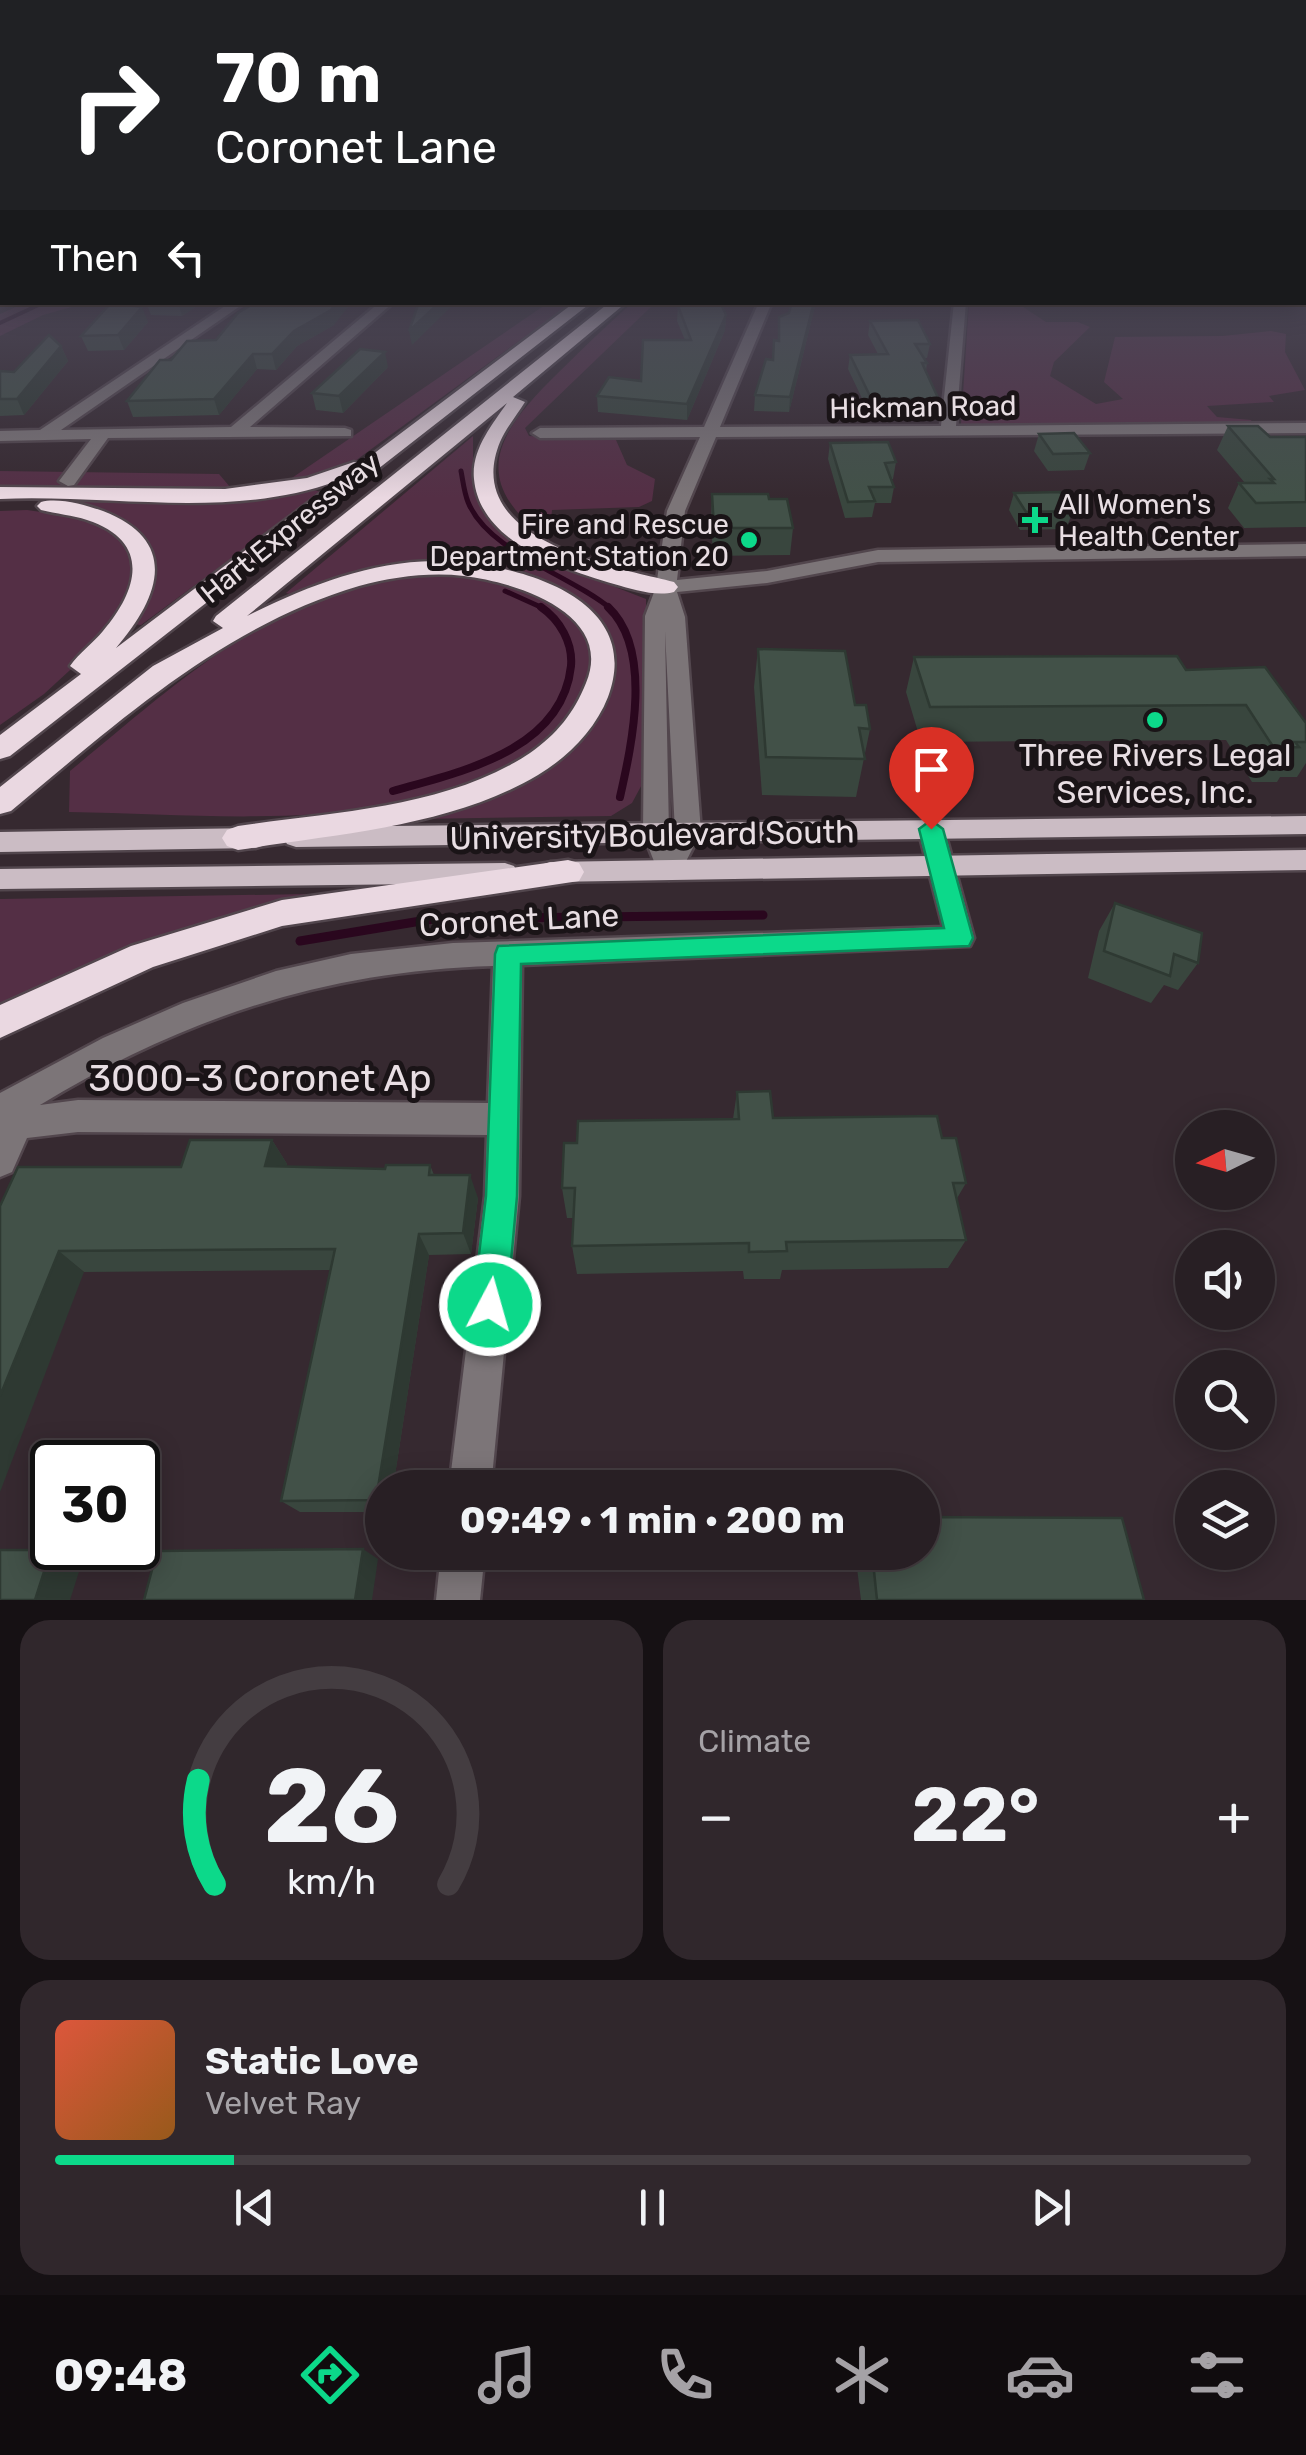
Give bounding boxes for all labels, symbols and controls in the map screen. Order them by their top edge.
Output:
text: 70 m [215,37,382,120]
icon: right [50,40,180,170]
text: Coronet Lane [215,121,497,174]
icon: left [159,230,214,285]
text: Then [50,235,139,281]
street label: Hickman Road [829,389,1017,425]
street label: Hart Expressway [194,446,386,610]
place label: All Women's Health Center [1058,488,1240,553]
marker: All Women's Health Center [1022,507,1048,533]
place label: Fire and Rescue Department Station 20 [430,508,729,573]
marker: Fire and Rescue Department Station 20 [738,529,760,551]
marker: Three Rivers Legal Services, Inc. [1144,709,1166,731]
pin [889,727,974,830]
place label: Three Rivers Legal Services, Inc. [1018,736,1292,811]
icon: arrive [904,742,959,797]
street label: University Boulevard South [449,812,855,858]
street label: Coronet Lane [418,896,620,944]
street label: 3000-3 Coronet Ap [88,1055,432,1101]
north arrow [1175,1110,1275,1210]
map controls [1175,1110,1275,1570]
button: sound [1175,1230,1275,1330]
position arrow [438,1253,542,1357]
button: search [1175,1350,1275,1450]
speed limit sign: 30 [30,1440,160,1570]
button: layers [1175,1470,1275,1570]
text: 09:49 · 1 min · 200 m [460,1497,845,1543]
text: Climate [698,1722,811,1760]
text: 26 [264,1745,399,1868]
text: 22° [911,1771,1039,1860]
text: − [698,1784,734,1849]
text: + [1217,1784,1251,1849]
text: km/h [287,1861,376,1903]
text: Static Love [205,2038,419,2084]
text: Velvet Ray [205,2084,361,2122]
icon: previous [227,2180,282,2235]
icon: pause [625,2180,680,2235]
icon: next [1024,2180,1079,2235]
icon: directions [295,2340,365,2410]
icon: music [472,2340,542,2410]
icon: phone [650,2340,720,2410]
icon: climate [827,2340,897,2410]
icon: car [1005,2340,1075,2410]
icon: filters [1182,2340,1252,2410]
text: 09:48 [54,2349,188,2402]

